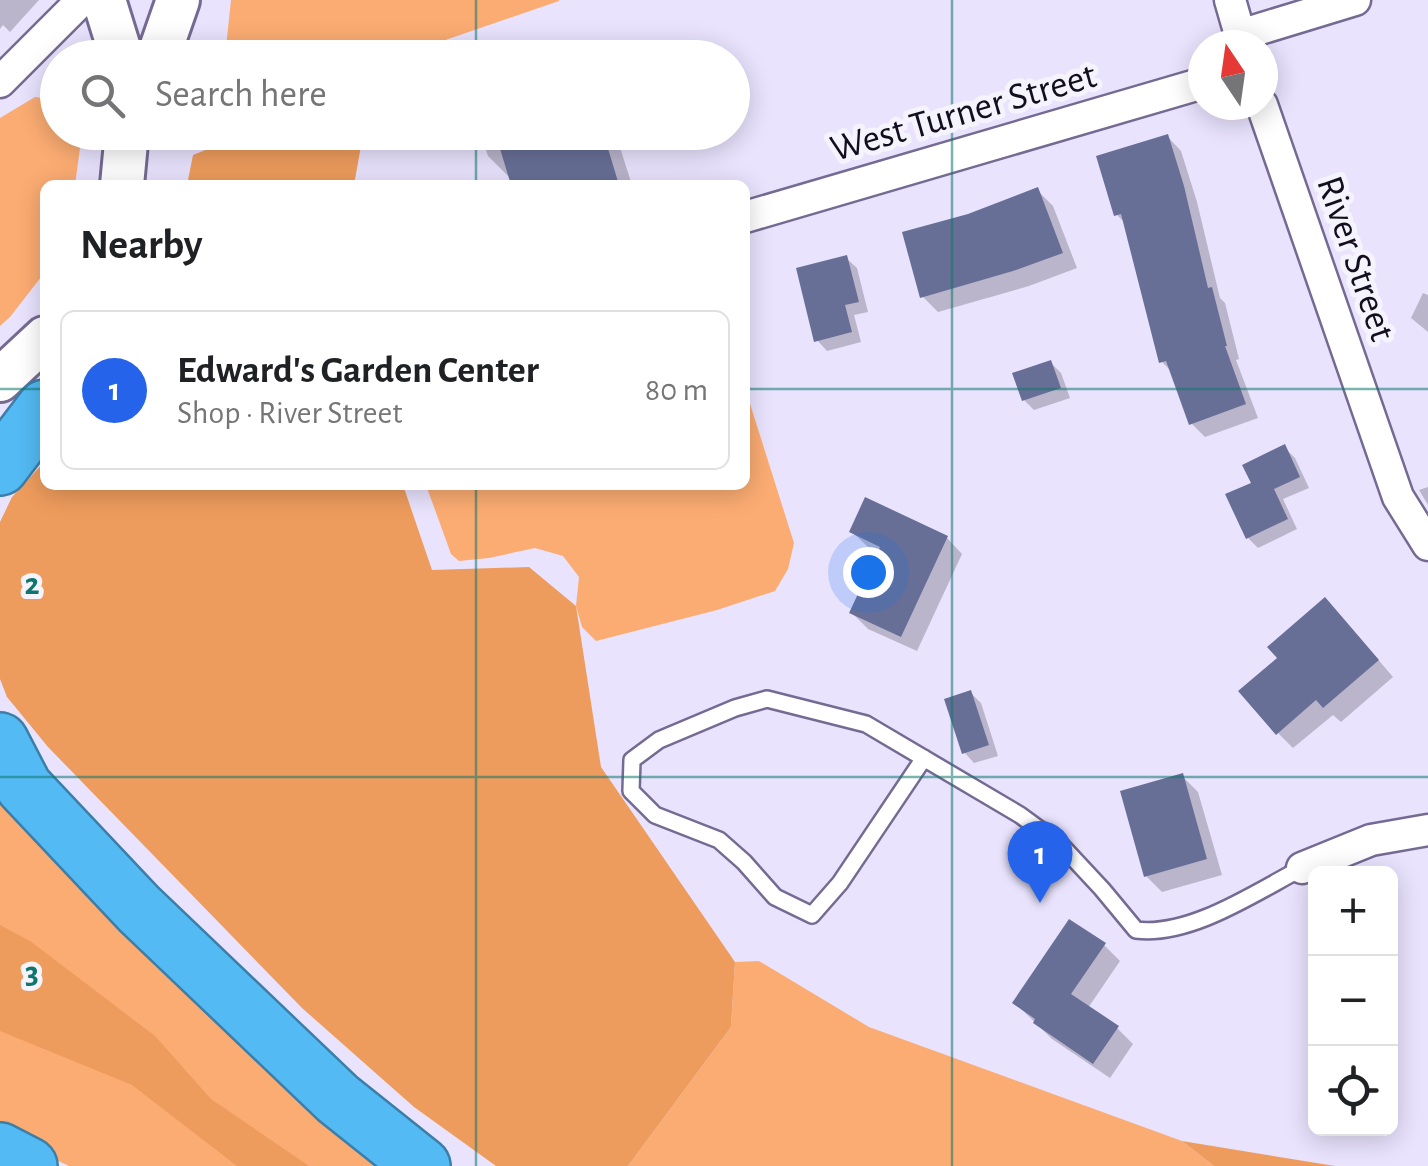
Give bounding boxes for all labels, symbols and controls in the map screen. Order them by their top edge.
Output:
north arrow [1188,30,1278,120]
search box [40,40,750,150]
street label: West Turner Street [826,57,1101,169]
icon: search [75,68,130,123]
text: Search here [155,76,327,114]
street label: River Street [1309,171,1401,346]
text: Nearby [80,224,203,266]
text: Edward's Garden Center [177,352,539,390]
text: 1 [109,374,120,406]
text: 80 m [645,374,708,406]
text: Shop · River Street [177,397,403,429]
your location [843,547,894,598]
text: 2 [24,568,40,600]
pin: 1 [1008,820,1072,903]
map controls [1308,866,1398,1136]
button: + [1308,866,1398,956]
button: − [1308,956,1398,1046]
text: 3 [25,957,39,989]
button: locate [1308,1046,1398,1136]

